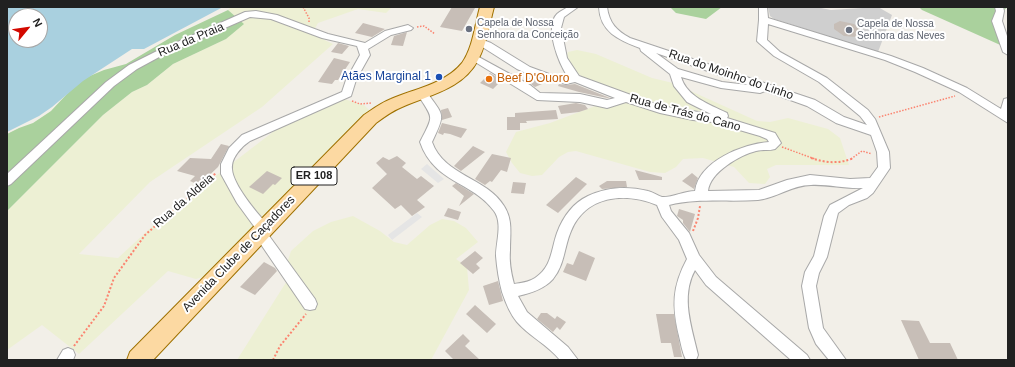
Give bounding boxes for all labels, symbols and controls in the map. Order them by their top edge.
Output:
north arrow [8,8,48,48]
text: N [30,16,45,29]
place label: Capela de Nossa Senhora da Conceição [477,17,579,40]
place label: Capela de Nossa Senhora das Neves [857,18,945,42]
street label: Rua da Praia [156,20,226,60]
marker: Capela de Nossa Senhora da Conceição [464,24,474,34]
marker: Capela de Nossa Senhora das Neves [844,25,854,35]
street label: Rua do Moinho do Linho [667,47,795,103]
place label: Atães Marginal 1 [341,70,431,84]
marker: Atães Marginal 1 [434,72,444,82]
place label: Beef D'Ouoro [497,72,569,86]
marker: Beef D'Ouoro [484,74,494,84]
street label: Rua de Trás do Cano [628,91,742,135]
road number: ER 108 [291,167,337,185]
street label: Rua da Aldeia [151,171,217,231]
street label: Avenida Clube de Caçadores [180,193,298,315]

